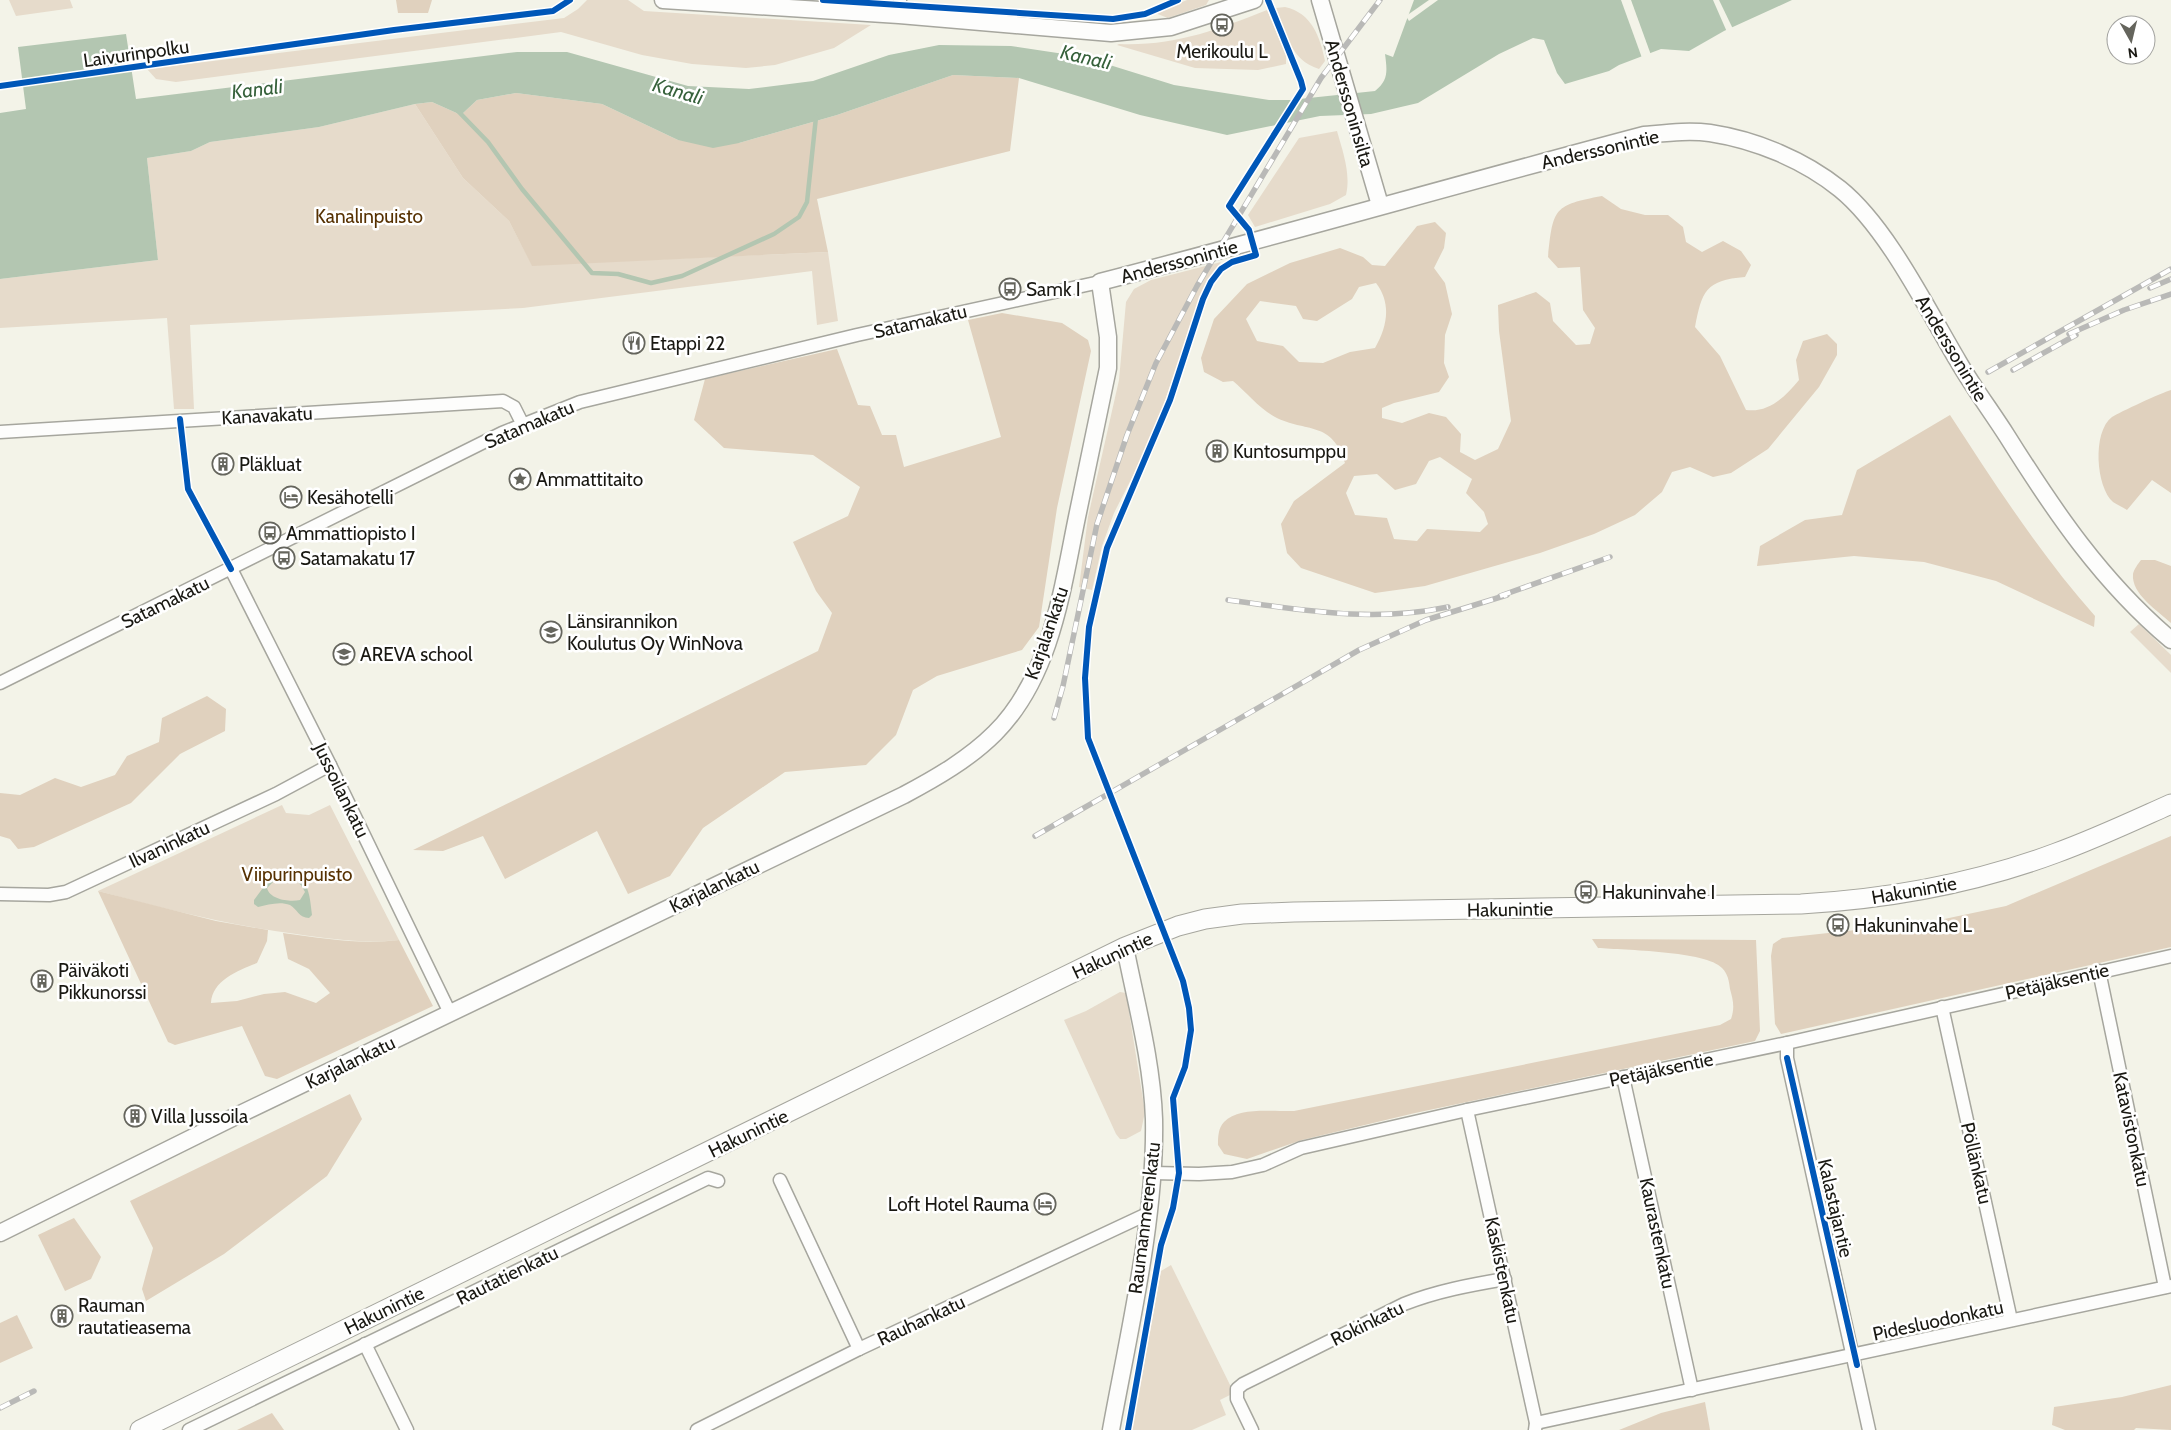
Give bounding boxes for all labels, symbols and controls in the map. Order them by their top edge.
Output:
bus stop icon: Merikoulu L [1210,13,1234,37]
north arrow [2106,15,2156,65]
street label: Laivurinpolku [82,35,190,72]
street label: Anderssoninsilta [1320,37,1379,170]
water label: Kanali [1058,40,1115,75]
place label: Merikoulu L [1176,40,1268,63]
text: N [2127,43,2139,62]
water label: Kanali [650,72,707,110]
water label: Kanali [230,74,285,104]
street label: Anderssonintie [1539,125,1661,174]
park label: Kanalinpuisto [315,205,423,228]
street label: Anderssonintie [1118,235,1240,288]
bus stop icon: Samk I [998,277,1022,301]
place label: Samk I [1026,278,1081,301]
street label: Anderssonintie [1911,291,1992,406]
street label: Satamakatu [871,300,969,343]
restaurant icon: Etappi 22 [622,331,646,355]
place label: Etappi 22 [650,332,725,355]
street label: Satamakatu [481,395,577,454]
street label: Kanavakatu [221,402,313,429]
building icon: Kuntosumppu [1205,439,1229,463]
place label: Kuntosumppu [1233,440,1346,463]
building icon: Pläkluat [211,452,235,476]
place label: Pläkluat [239,453,302,476]
place icon: Ammattitaito [508,467,532,491]
place label: Ammattitaito [536,468,643,491]
hotel icon: Kesähotelli [279,485,303,509]
place label: Kesähotelli [307,486,394,509]
bus stop icon: Ammattiopisto I [258,521,282,545]
place label: Ammattiopisto I [286,522,416,545]
bus stop icon: Satamakatu 17 [272,546,296,570]
place label: Satamakatu 17 [300,547,416,570]
street label: Satamakatu [117,571,213,634]
street label: Karjalankatu [1020,584,1073,683]
place label: Länsirannikon Koulutus Oy WinNova [567,610,743,655]
school or university icon: Länsirannikon Koulutus Oy WinNova [539,620,563,644]
school or university icon: AREVA school [332,642,356,666]
place label: AREVA school [360,643,473,666]
street label: Jussoilankatu [308,738,374,841]
street label: Ilvaninkatu [125,816,213,873]
street label: Karjalankatu [666,855,763,918]
park label: Viipurinpuisto [242,863,352,886]
street label: Hakunintie [1870,872,1959,909]
bus stop icon: Hakuninvahe I [1574,880,1598,904]
place label: Hakuninvahe I [1602,881,1715,904]
street label: Hakunintie [1467,897,1554,922]
bus stop icon: Hakuninvahe L [1826,913,1850,937]
place label: Hakuninvahe L [1854,914,1972,937]
street label: Hakunintie [1068,927,1156,984]
street label: Petäjäksentie [2003,958,2111,1005]
place label: Päiväkoti Pikkunorssi [58,959,147,1004]
building icon: Päiväkoti Pikkunorssi [30,969,54,993]
street label: Karjalankatu [302,1031,399,1094]
street label: Petäjäksentie [1607,1047,1715,1092]
street label: Katavistonkatu [2108,1069,2155,1189]
building icon: Villa Jussoila [123,1104,147,1128]
street label: Hakunintie [704,1104,792,1163]
place label: Villa Jussoila [151,1105,248,1128]
street label: Pöllänkatu [1956,1120,1997,1206]
street label: Raumanmerenkatu [1124,1141,1165,1295]
street label: Kalastajantie [1813,1156,1858,1260]
street label: Kaurastenkatu [1635,1175,1681,1291]
hotel icon: Loft Hotel Rauma [1033,1192,1057,1216]
place label: Loft Hotel Rauma [888,1193,1029,1216]
street label: Kaskistenkatu [1480,1215,1525,1326]
street label: Rautatienkatu [453,1241,562,1310]
street label: Hakunintie [340,1281,428,1340]
street label: Rauhankatu [874,1290,969,1351]
place label: Rauman rautatieasema [78,1294,191,1339]
street label: Pidesluodonkatu [1871,1295,2006,1346]
street label: Rokinkatu [1327,1296,1408,1351]
building icon: Rauman rautatieasema [50,1304,74,1328]

